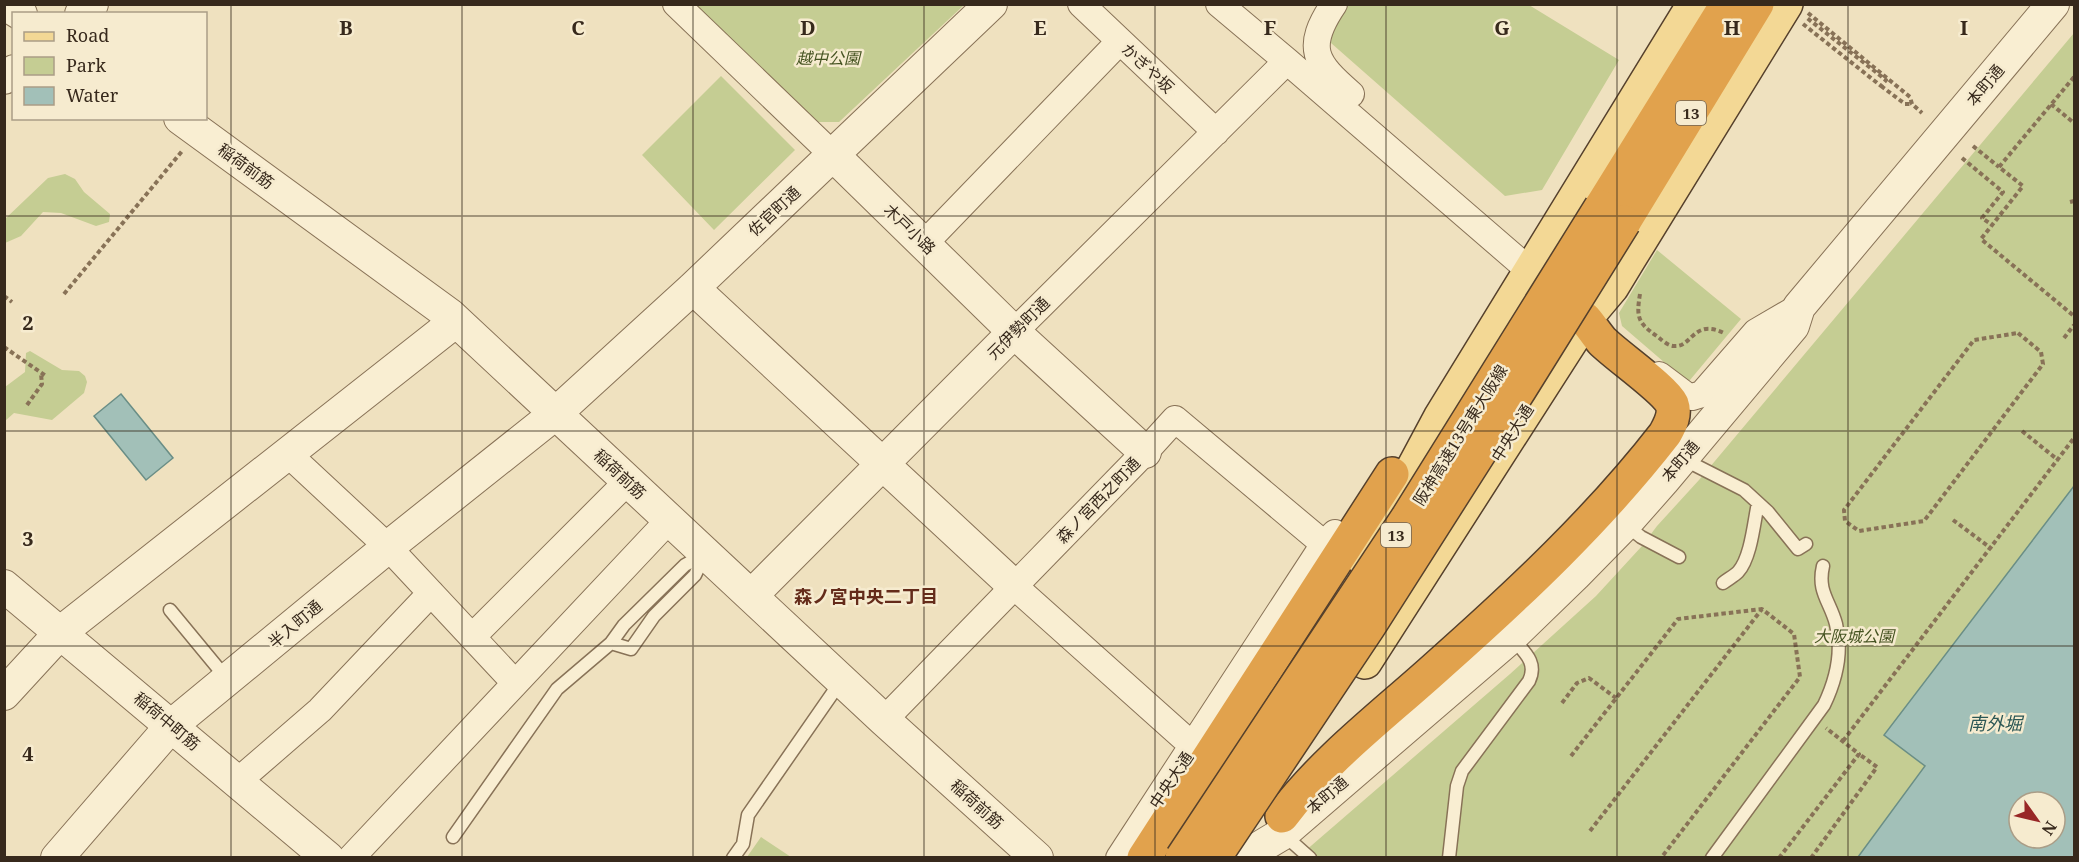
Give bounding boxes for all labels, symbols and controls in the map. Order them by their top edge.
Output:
legend [12,12,207,120]
text: B [339,14,353,41]
text: C [571,14,585,41]
text: D [800,14,816,41]
text: E [1033,14,1047,41]
text: F [1264,14,1276,41]
text: G [1494,14,1510,41]
text: H [1724,14,1740,41]
text: I [1960,14,1968,41]
text: Road [66,23,109,47]
street label: かぎや坂 [1117,38,1179,98]
park label: 越中公園 [796,47,862,69]
text: Park [66,53,106,77]
street label: 本町通 [1961,60,2009,110]
text: Water [66,83,119,107]
road number: 13 [1676,101,1706,125]
street label: 稲荷前筋 [214,138,278,194]
street label: 佐官町通 [743,181,805,241]
street label: 木戸小路 [879,199,941,259]
street label: 元伊勢町通 [982,292,1054,364]
text: 2 [22,309,34,336]
street label: 阪神高速13号東大阪線 [1408,361,1512,509]
street label: 中央大通 [1486,400,1538,466]
street label: 本町通 [1656,436,1704,486]
street label: 稲荷前筋 [589,444,651,504]
street label: 森ノ宮西之町通 [1051,452,1145,548]
road number: 13 [1381,523,1411,547]
text: 3 [22,525,34,552]
district label: 森ノ宮中央二丁目 [794,584,938,608]
street label: 半入町通 [263,595,327,653]
park label: 大阪城公園 [1814,625,1896,647]
street label: 稲荷中町筋 [129,687,205,755]
water label: 南外堀 [1968,711,2025,735]
text: 4 [22,740,34,767]
street label: 中央大通 [1144,747,1198,813]
street label: 本町通 [1302,771,1352,819]
street label: 稲荷前筋 [946,774,1008,834]
north arrow [2007,790,2067,850]
text: N [2037,817,2062,840]

